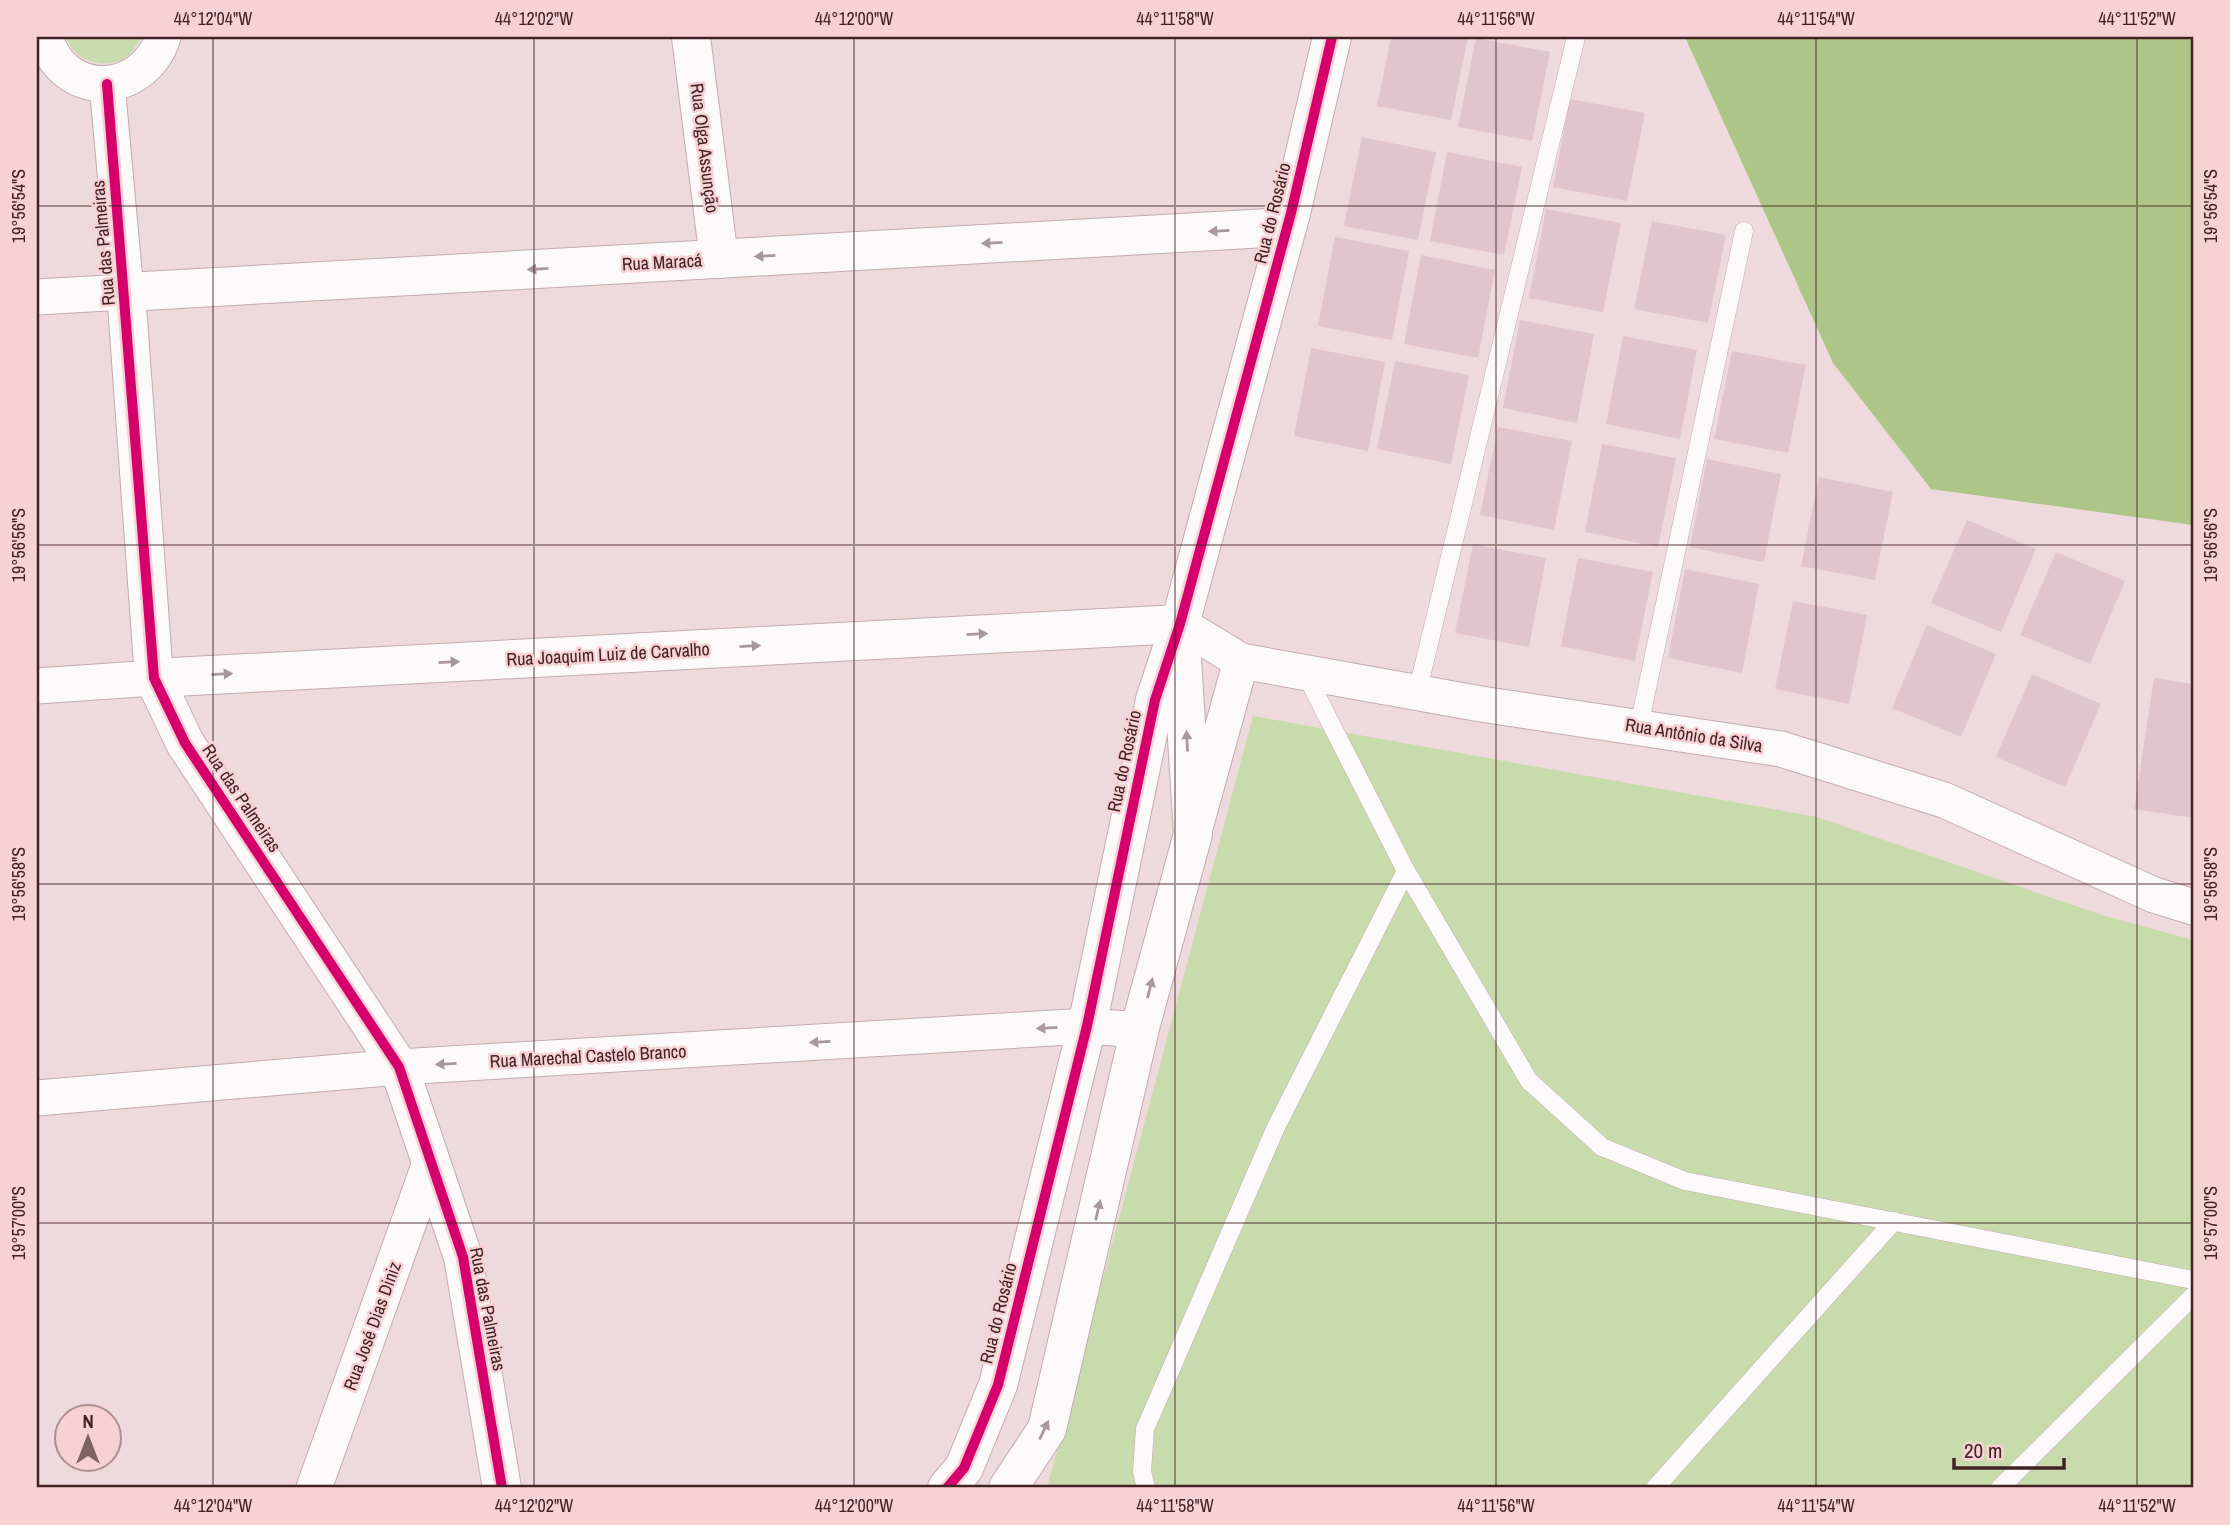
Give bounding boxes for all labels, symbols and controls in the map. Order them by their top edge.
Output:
text: 44°12'04"W [174,6,252,31]
text: 44°12'02"W [495,6,573,31]
text: 44°12'00"W [815,6,893,31]
text: 44°11'58"W [1136,6,1214,31]
text: 44°11'56"W [1457,6,1535,31]
text: 44°11'54"W [1777,6,1855,31]
text: 44°11'52"W [2098,6,2176,31]
street label: Rua Olga Assunção [685,82,725,214]
street label: Rua do Rosário [1247,160,1297,266]
text: 19°56'54"S [6,169,31,243]
text: 19°56'54"S [2198,169,2223,243]
street label: Rua das Palmeiras [85,179,121,307]
one-way arrow [1208,225,1230,236]
one-way arrow [981,238,1003,249]
street label: Rua Maracá [621,247,703,277]
one-way arrow [754,251,776,262]
one-way arrow [527,263,549,274]
text: 19°56'56"S [6,508,31,582]
text: 19°56'56"S [2198,508,2223,582]
one-way arrow [966,629,988,640]
street label: Rua Joaquim Luiz de Carvalho [506,636,710,672]
one-way arrow [739,641,761,652]
one-way arrow [438,657,460,668]
one-way arrow [211,669,233,680]
street label: Rua do Rosário [1101,708,1147,814]
street label: Rua Antônio da Silva [1624,712,1764,758]
one-way arrow [1181,730,1192,752]
street label: Rua das Palmeiras [197,739,287,857]
text: 19°56'58"S [6,847,31,921]
text: 19°56'58"S [2198,847,2223,921]
one-way arrow [1145,977,1156,999]
one-way arrow [1036,1023,1058,1034]
one-way arrow [809,1037,831,1048]
street label: Rua Marechal Castelo Branco [489,1038,687,1074]
one-way arrow [435,1059,457,1070]
text: 19°57'00"S [6,1186,31,1260]
text: 19°57'00"S [2198,1186,2223,1260]
one-way arrow [1092,1199,1103,1221]
street label: Rua das Palmeiras [464,1245,512,1373]
street label: Rua José Dias Diniz [337,1258,407,1394]
street label: Rua do Rosário [973,1260,1023,1366]
north arrow [52,1402,122,1472]
text: N [82,1408,94,1434]
one-way arrow [1038,1420,1050,1440]
scale bar [1954,1427,2064,1471]
text: 20 m [1964,1436,2002,1465]
text: 44°12'04"W [174,1493,252,1518]
text: 44°12'02"W [495,1493,573,1518]
text: 44°12'00"W [815,1493,893,1518]
text: 44°11'58"W [1136,1493,1214,1518]
text: 44°11'56"W [1457,1493,1535,1518]
text: 44°11'54"W [1777,1493,1855,1518]
text: 44°11'52"W [2098,1493,2176,1518]

